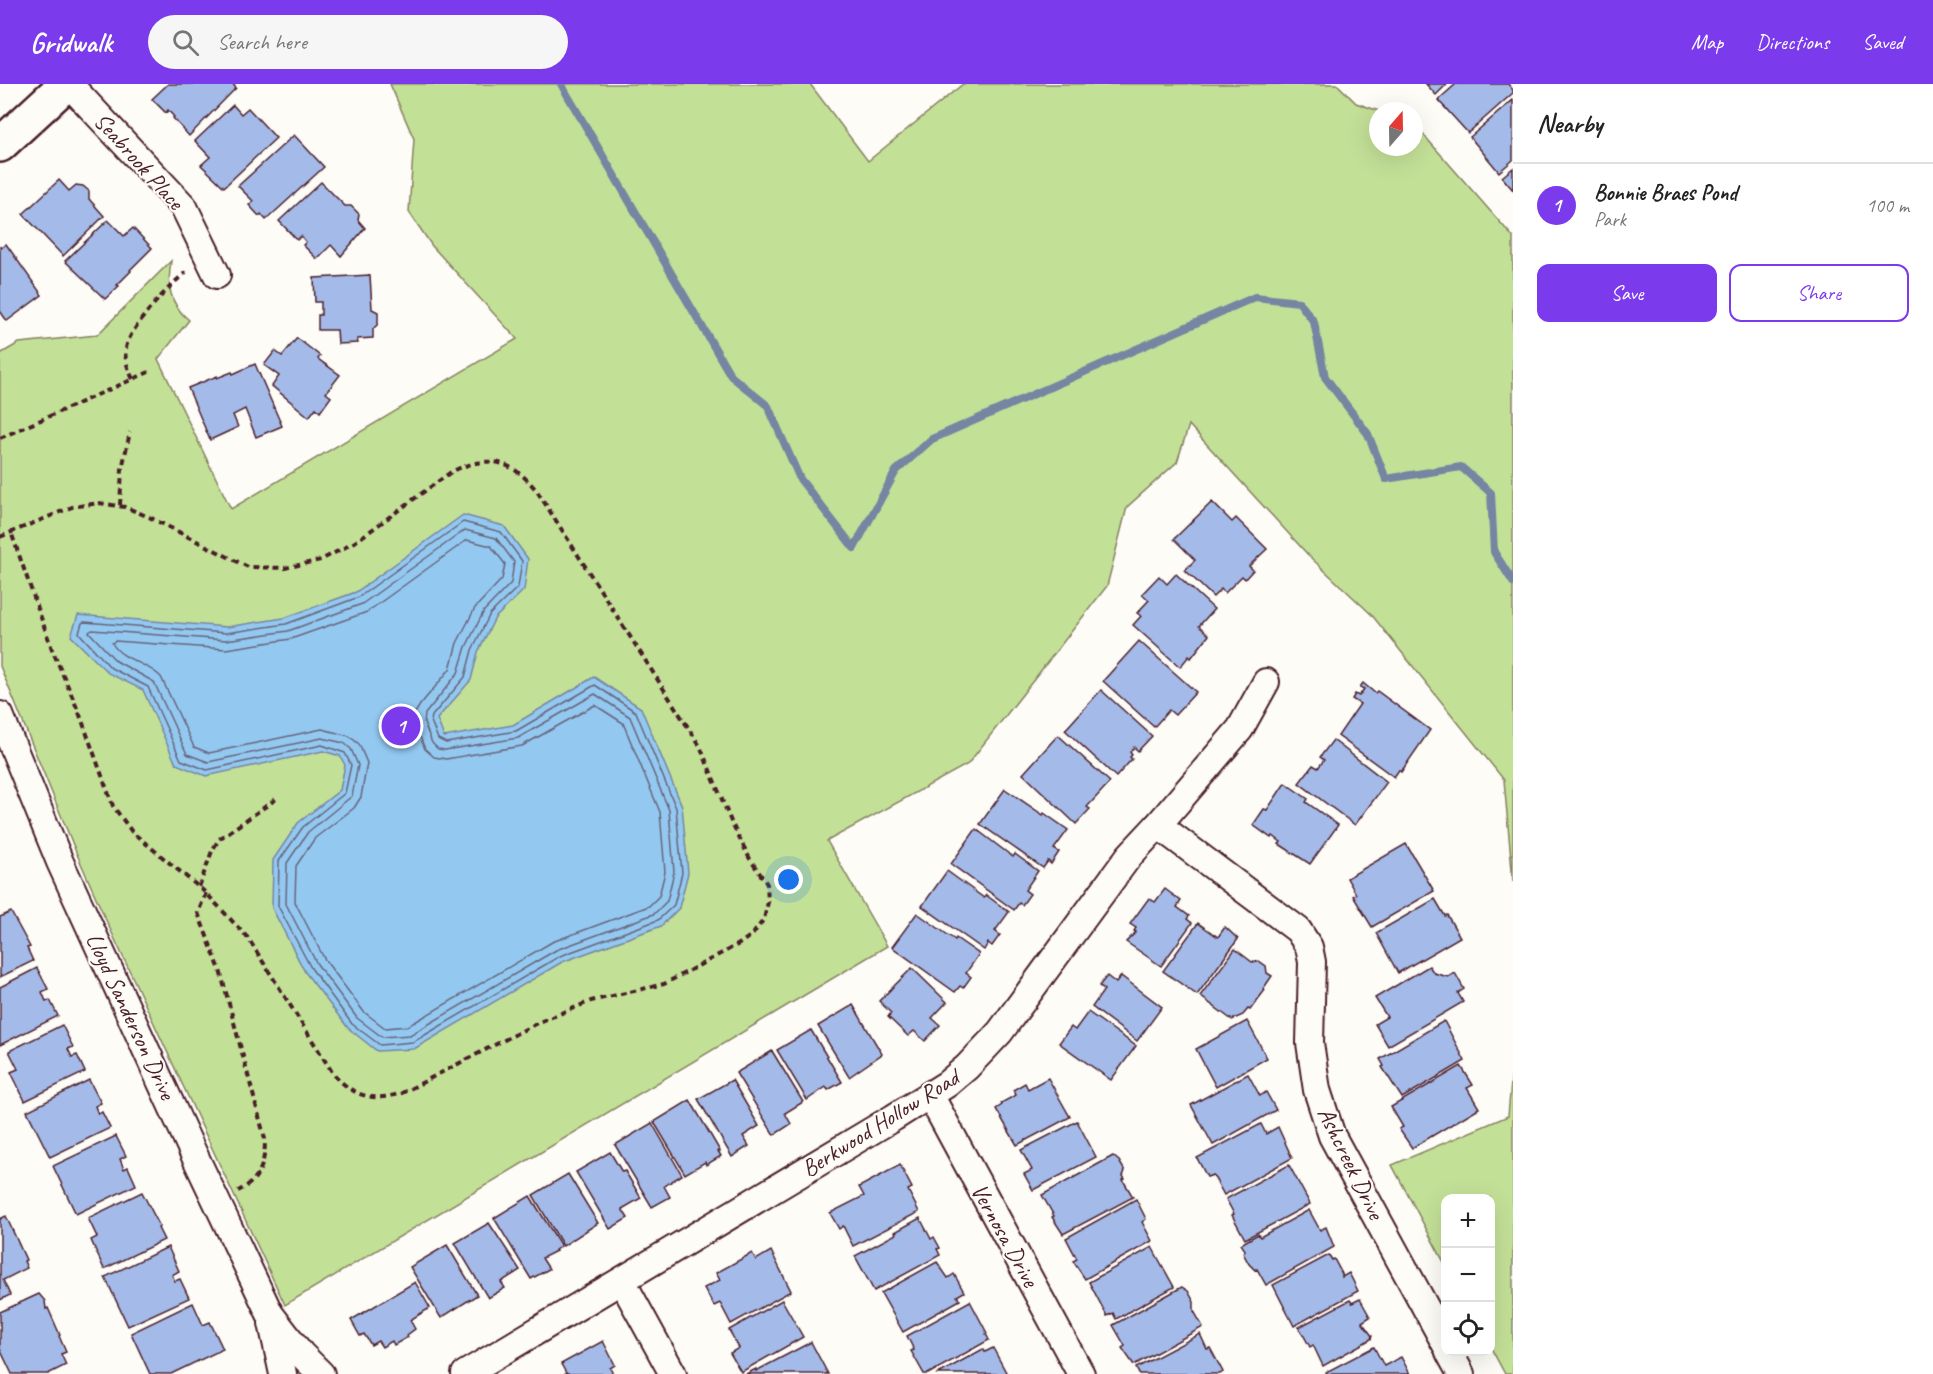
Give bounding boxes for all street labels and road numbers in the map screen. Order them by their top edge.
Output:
street label: Seabrook Place [88,106,192,217]
street label: Lloyd Sanderson Drive [79,928,184,1106]
street label: Berkwood Hollow Road [796,1061,967,1183]
street label: Ashcreek Drive [1311,1102,1392,1226]
street label: Vernosa Drive [964,1178,1047,1294]

